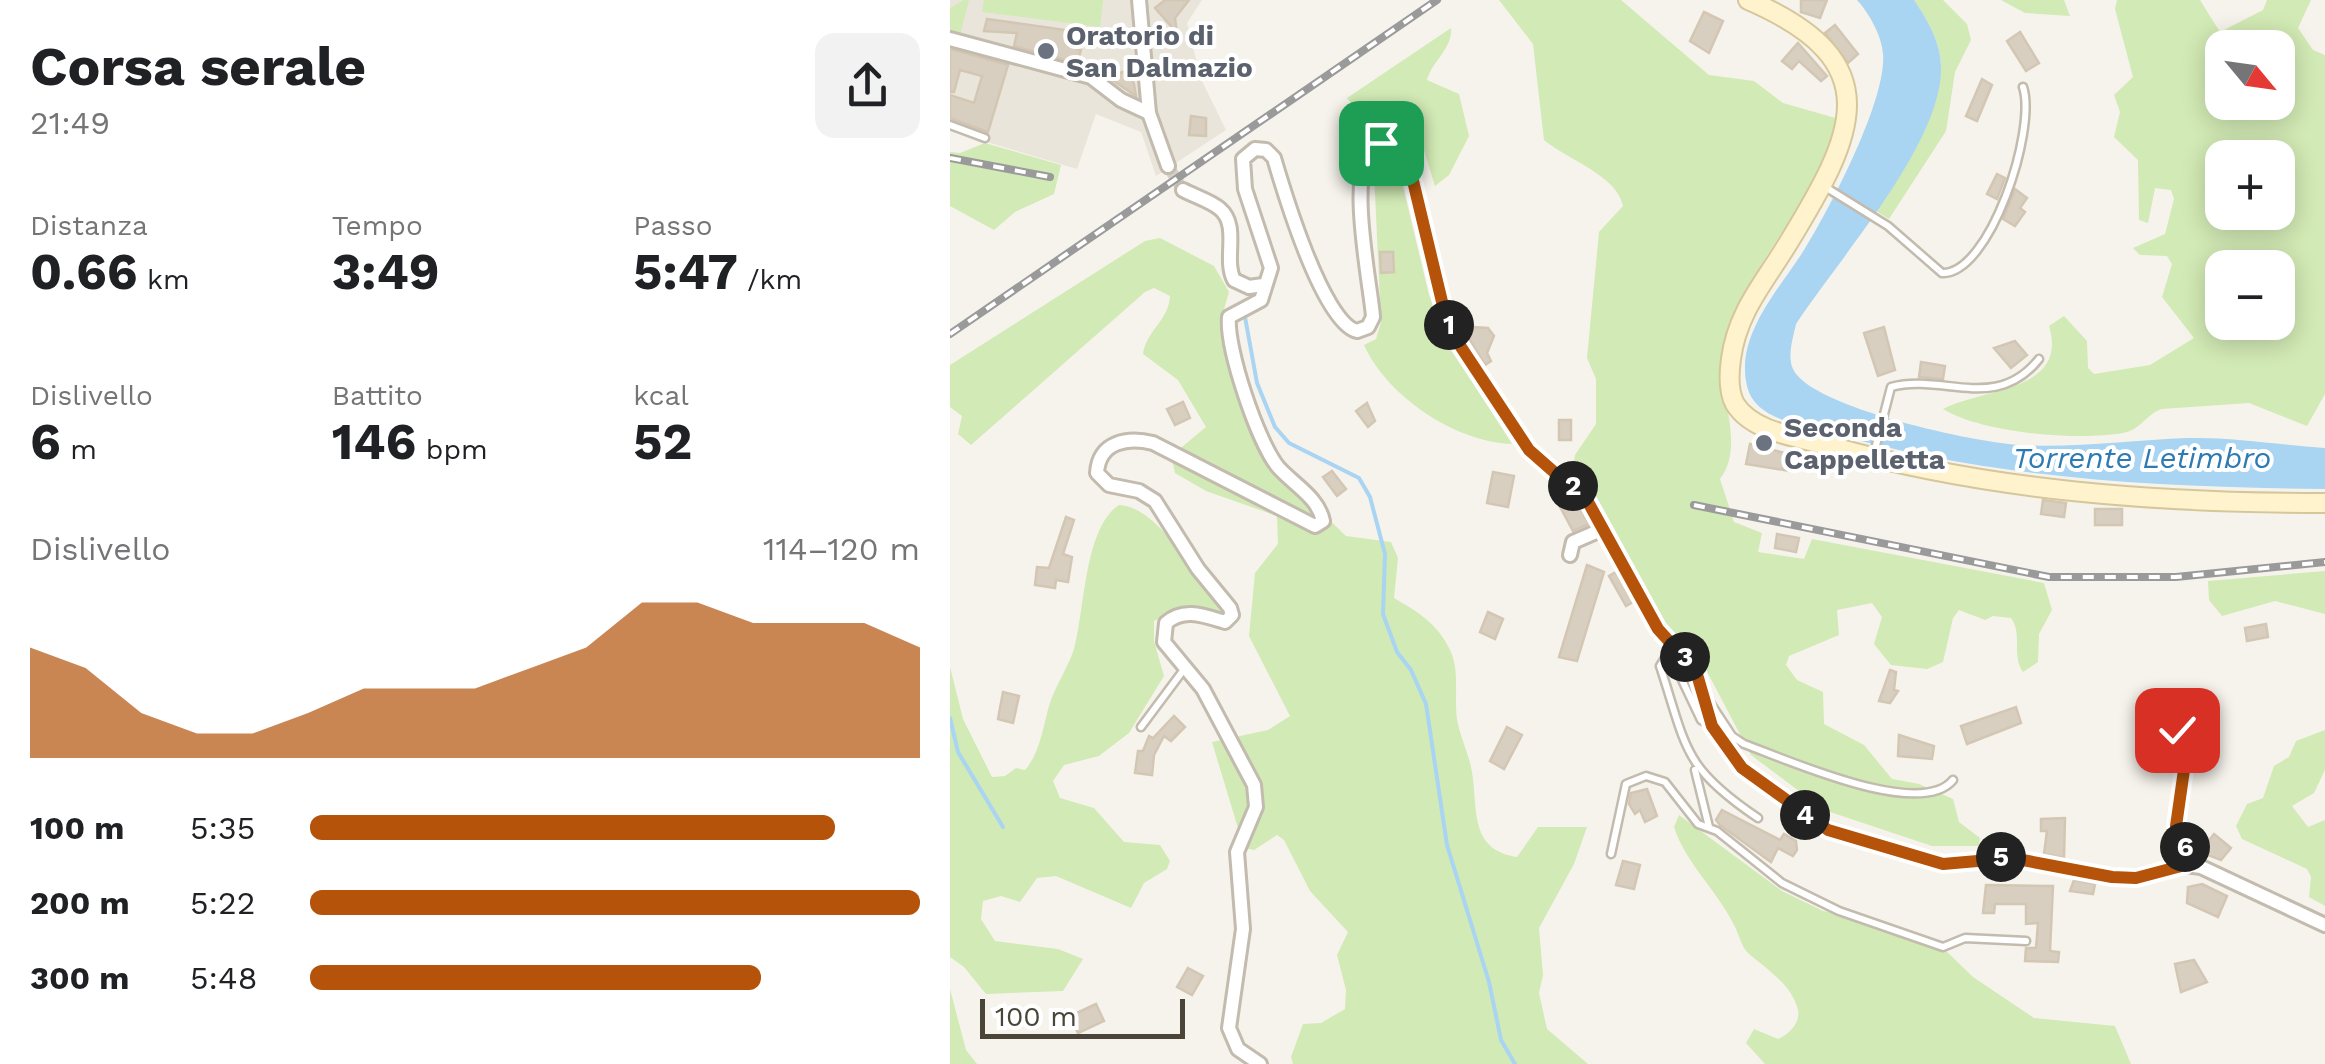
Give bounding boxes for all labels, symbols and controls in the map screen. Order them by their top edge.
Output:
place label: Oratorio di San Dalmazio [1066,19,1253,84]
north arrow [2205,30,2295,120]
map controls [2205,30,2295,340]
button: share [815,33,920,138]
text: Corsa serale [30,34,366,98]
marker: Oratorio di San Dalmazio [1035,40,1057,62]
pin [1339,101,1424,186]
text: 21:49 [30,104,110,142]
icon: arrive [1354,116,1409,171]
button: + [2205,140,2295,230]
text: Distanza [30,209,148,242]
text: Tempo [332,209,423,242]
text: Passo [633,209,713,242]
text: 0.66 [30,242,138,301]
text: 3:49 [332,242,440,301]
text: 5:47 [633,242,738,301]
button: − [2205,250,2295,340]
text: km [138,263,190,296]
text: /km [738,263,802,296]
pin: 1 [1424,300,1474,350]
text: 1 [1443,308,1455,341]
text: Dislivello [30,379,153,412]
text: Battito [332,379,423,412]
text: kcal [633,379,689,412]
place label: Seconda Cappelletta [1784,411,1946,476]
text: 6 [30,412,61,471]
text: 146 [332,412,416,471]
text: 52 [633,412,692,471]
marker: Seconda Cappelletta [1753,432,1775,454]
text: m [61,433,97,466]
text: bpm [416,433,488,466]
water label: Torrente Letimbro [2013,440,2271,475]
pin: 2 [1548,461,1598,511]
text: 2 [1565,469,1581,502]
text: Dislivello [30,530,170,568]
text: 114–120 m [763,530,920,568]
pin: 3 [1660,632,1710,682]
text: 3 [1677,640,1693,673]
pin [2135,688,2220,773]
icon: check [2150,703,2205,758]
pin: 4 [1780,790,1830,840]
text: 4 [1796,798,1814,831]
text: 100 m [30,809,124,847]
text: 5:35 [190,809,255,847]
pin: 6 [2160,822,2210,872]
text: 6 [2176,830,2194,863]
pin: 5 [1976,832,2026,882]
text: 5 [1993,840,2009,873]
text: 200 m [30,884,130,922]
text: 5:22 [190,884,255,922]
text: 300 m [30,959,129,997]
text: 5:48 [190,959,257,997]
scale bar [980,994,1185,1038]
text: 100 m [995,1000,1077,1033]

